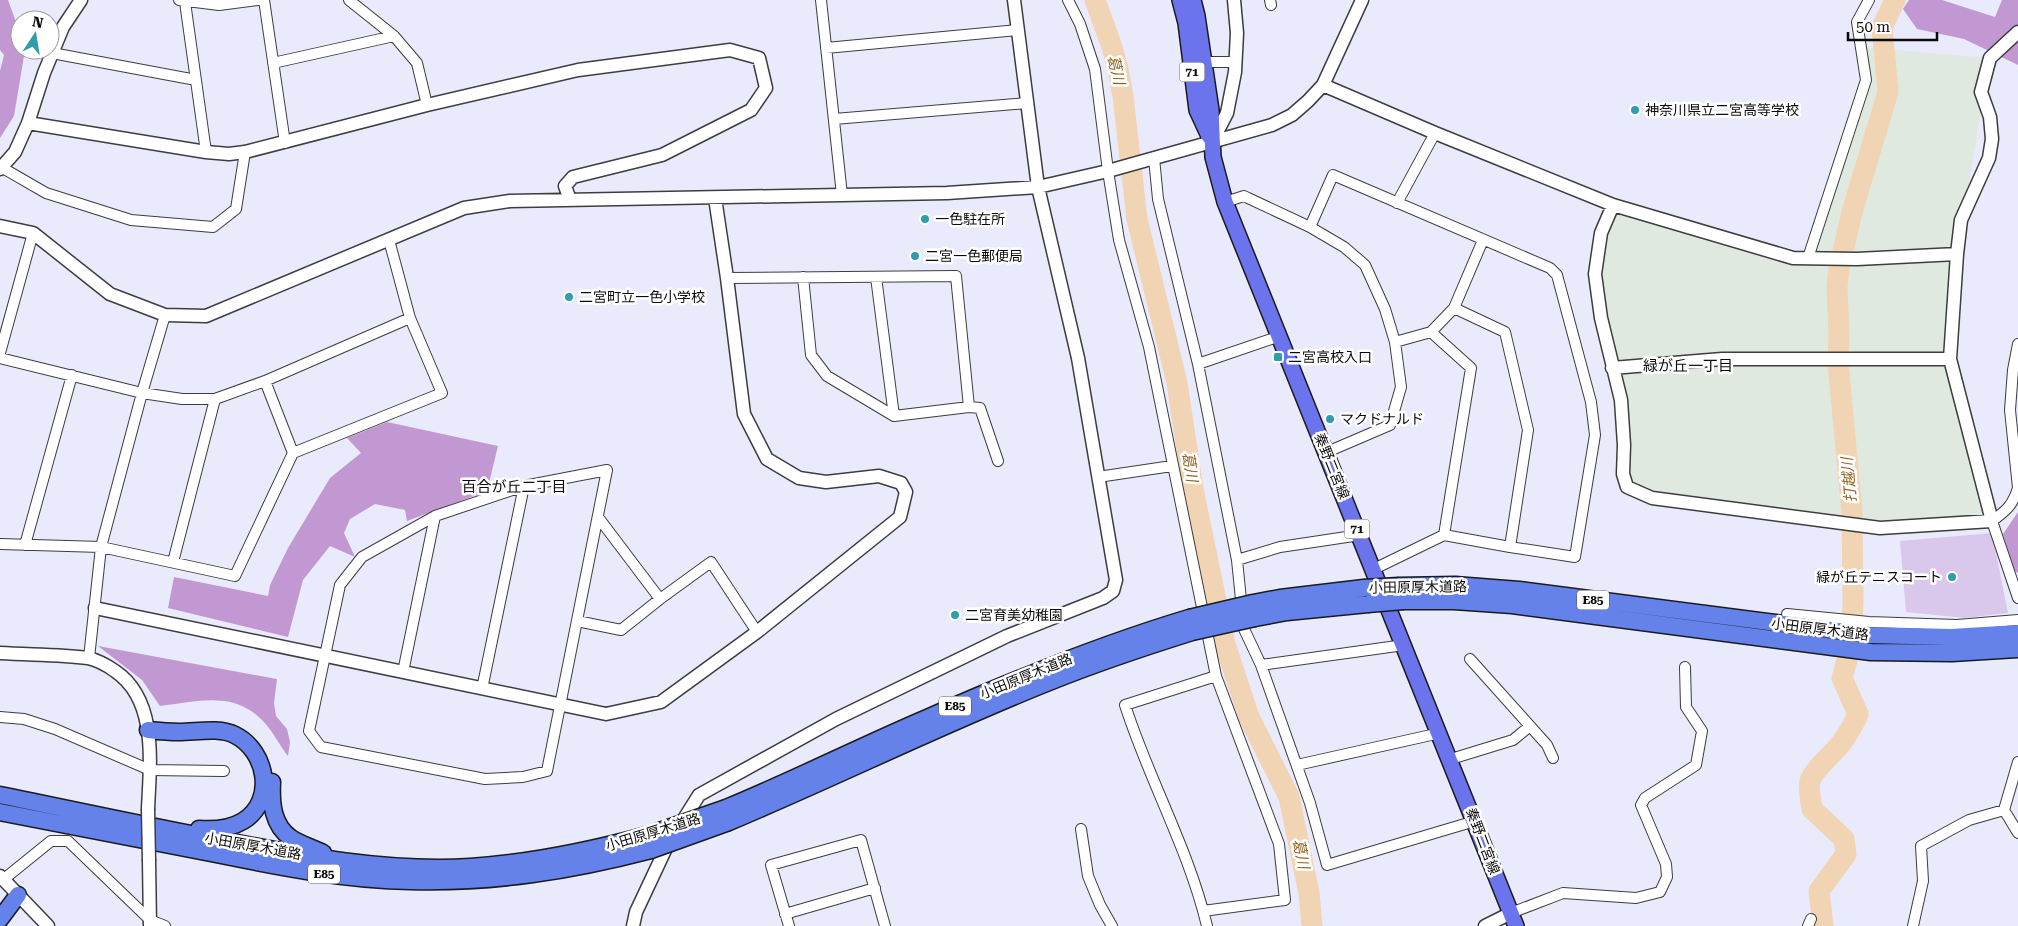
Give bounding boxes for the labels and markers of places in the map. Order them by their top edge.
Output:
place label: 神奈川県立二宮高等学校 [1645,102,1799,118]
marker: 神奈川県立二宮高等学校 [1629,104,1641,116]
place label: 一色駐在所 [935,211,1005,227]
marker: 一色駐在所 [919,213,931,225]
place label: 二宮一色郵便局 [925,248,1023,264]
marker: 二宮一色郵便局 [909,250,921,262]
place label: 二宮町立一色小学校 [579,289,705,305]
marker: 二宮町立一色小学校 [563,291,575,303]
place label: 二宮高校入口 [1288,349,1372,365]
marker: 二宮高校入口 [1272,351,1284,363]
place label: マクドナルド [1340,411,1424,427]
marker: マクドナルド [1324,413,1336,425]
place label: 緑が丘テニスコート [1816,569,1942,585]
marker: 緑が丘テニスコート [1946,571,1958,583]
place label: 二宮育美幼稚園 [965,607,1063,623]
marker: 二宮育美幼稚園 [949,609,961,621]

